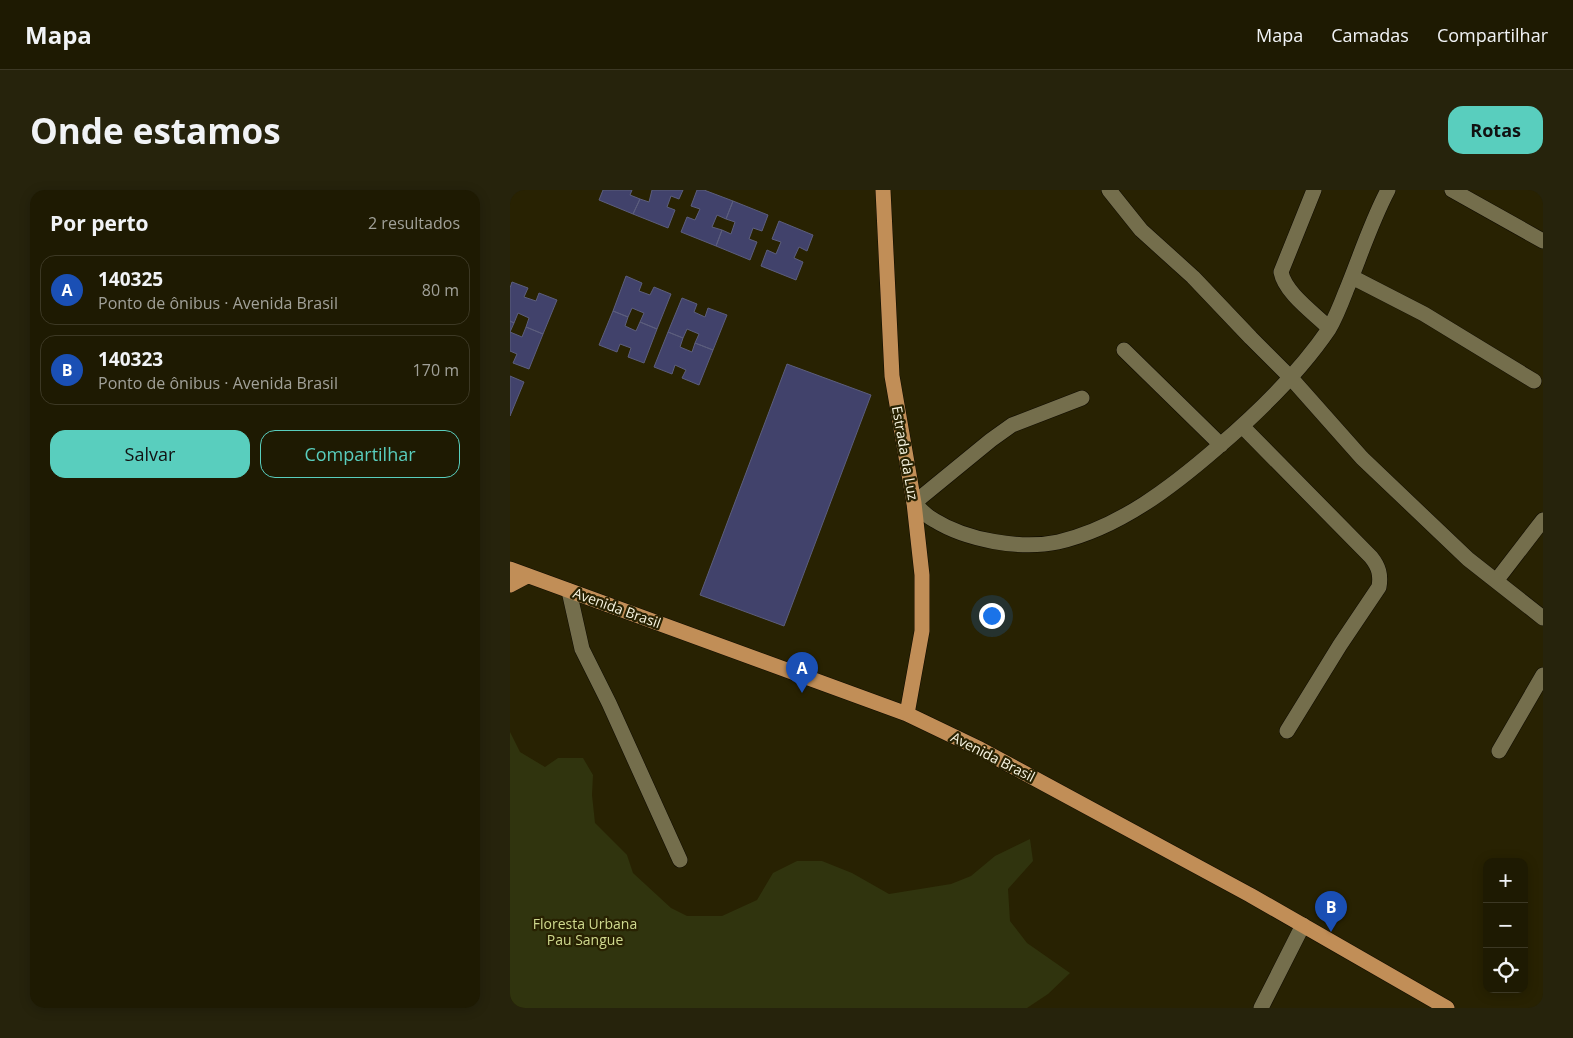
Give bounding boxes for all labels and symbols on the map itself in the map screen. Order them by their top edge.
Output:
street label: Estrada da Luz [888,404,923,502]
street label: Avenida Brasil [571,583,664,632]
your location [979,603,1005,629]
pin: A [786,652,818,693]
street label: Avenida Brasil [948,727,1039,786]
pin: B [1315,891,1347,932]
park label: Floresta Urbana Pau Sangue [533,914,637,949]

